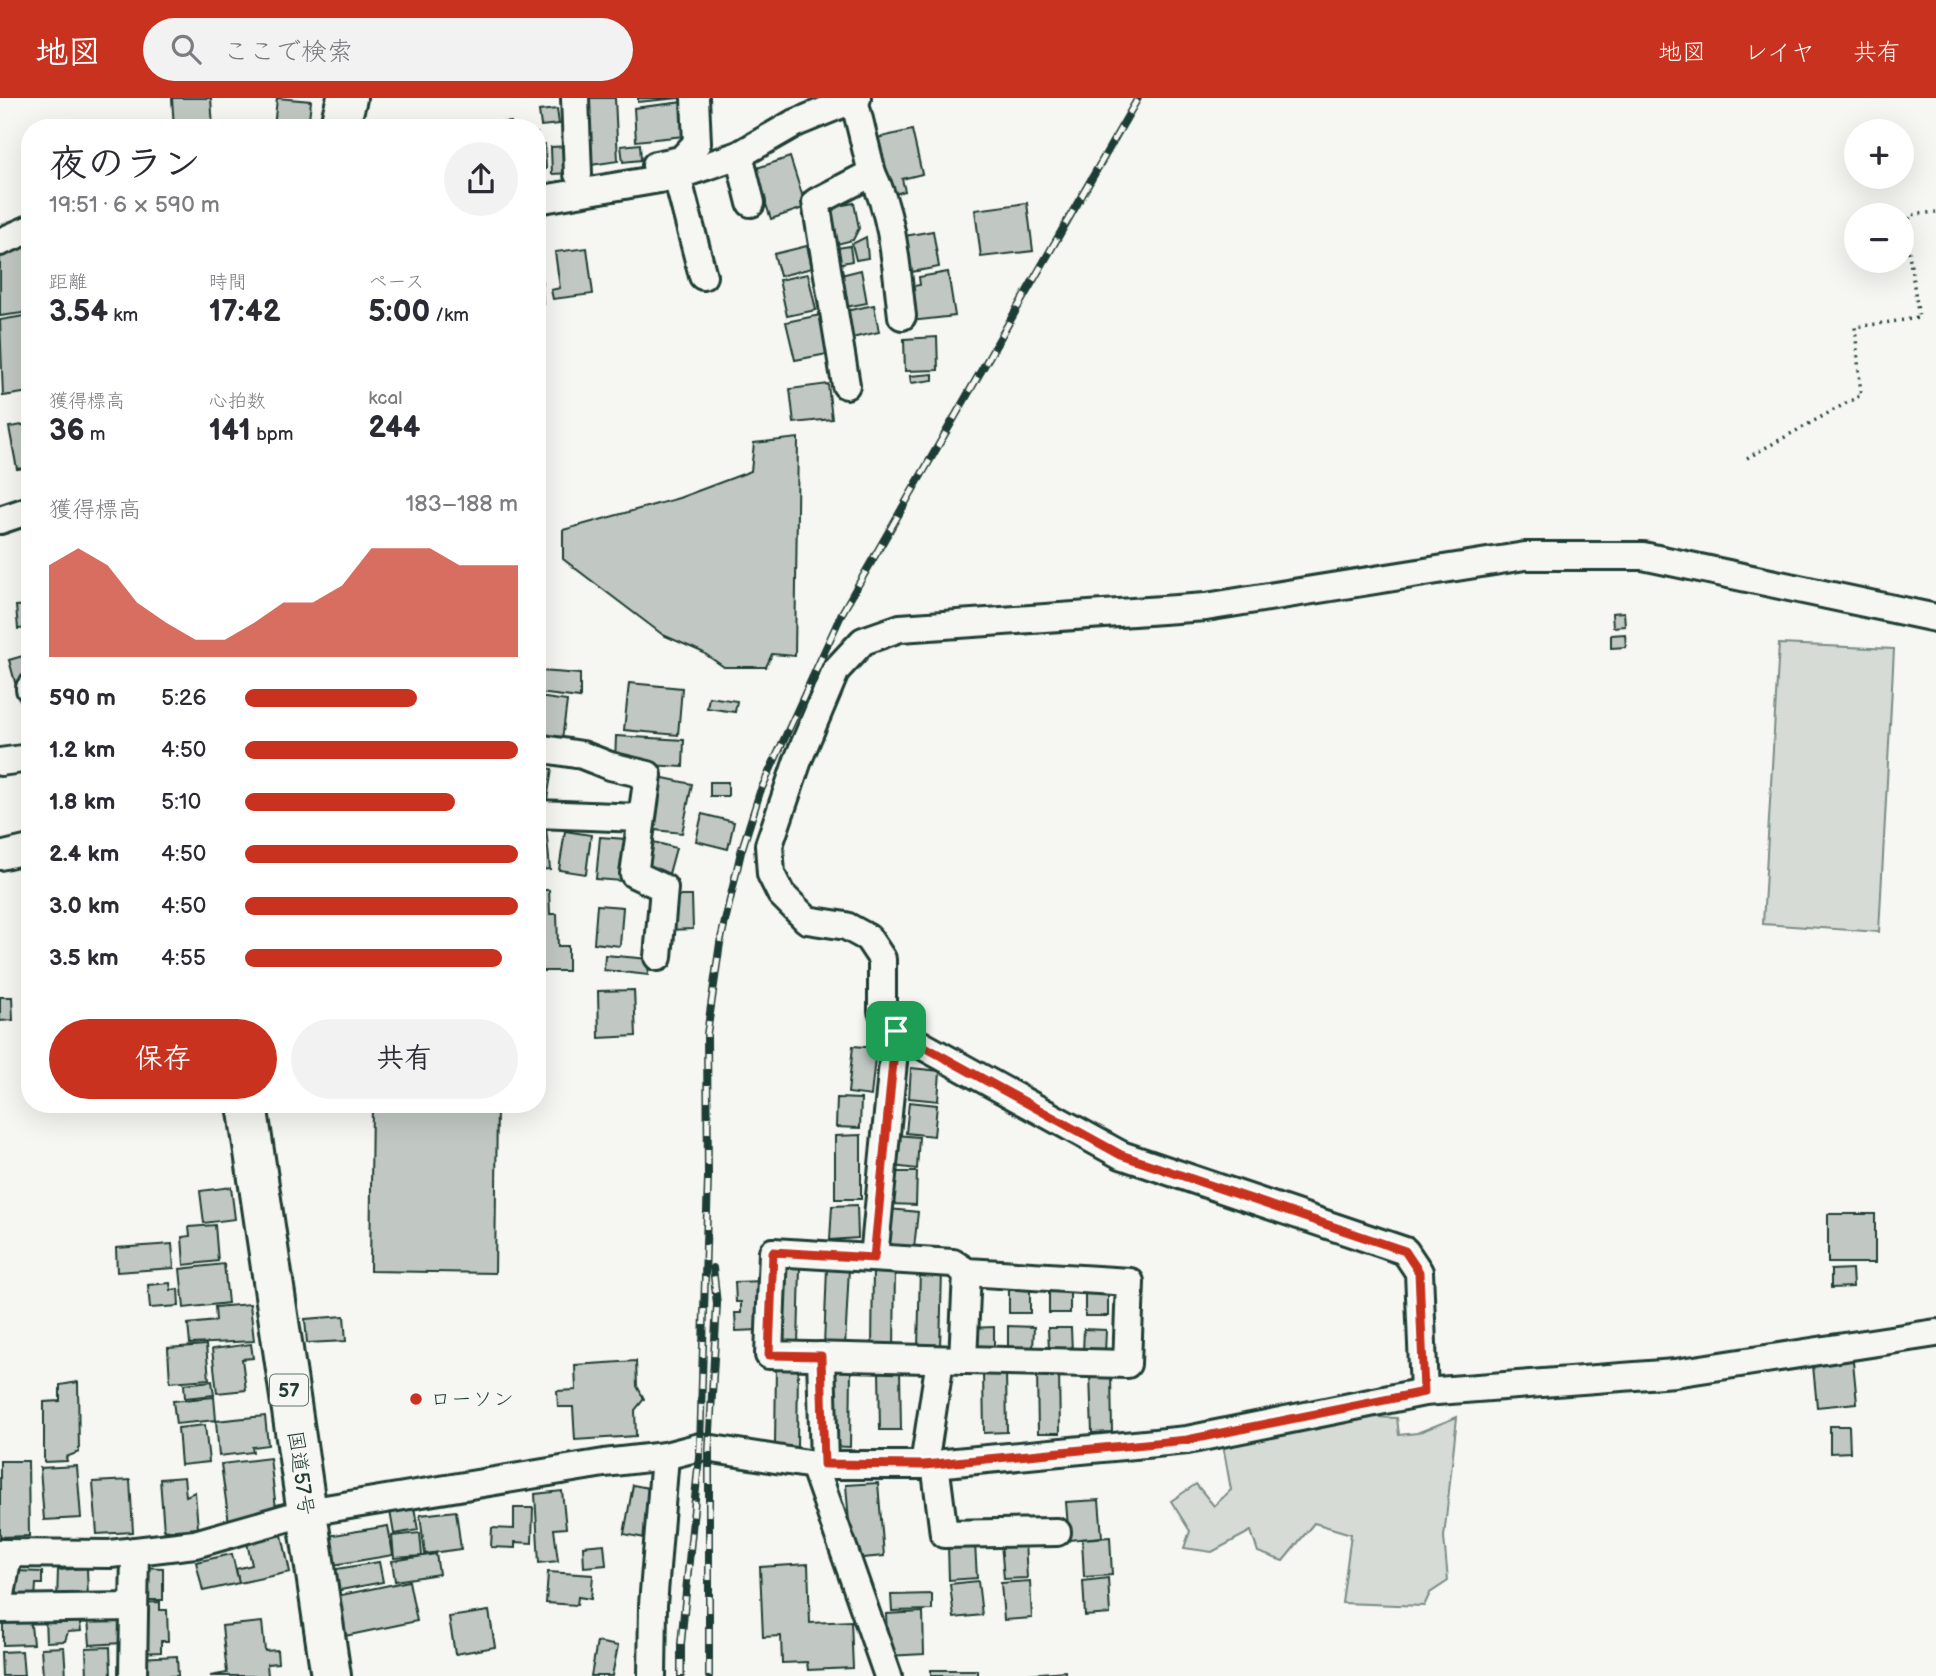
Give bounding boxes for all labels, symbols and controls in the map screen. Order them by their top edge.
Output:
search box [143,18,633,81]
icon: search [167,30,205,68]
text: 地図 [35,33,101,73]
text: ここで検索 [223,37,353,68]
text: 地図 [1658,38,1706,67]
text: レイヤ [1744,38,1815,67]
text: 共有 [1853,38,1901,67]
map controls [1844,119,1914,273]
button: + [1844,119,1914,189]
text: 夜のラン [49,142,201,187]
button: share [444,142,518,216]
text: 19:51 · 6 × 590 m [49,191,220,219]
button: − [1844,203,1914,273]
text: 距離 [49,271,87,294]
text: 時間 [209,271,247,294]
text: ペース [368,271,424,294]
text: 3.54 [49,294,108,330]
text: 17:42 [209,294,281,330]
text: 5:00 [368,294,430,330]
text: km [108,304,138,327]
text: /km [430,304,469,327]
text: kcal [368,387,402,410]
text: 獲得標高 [49,390,125,413]
text: 心拍数 [209,390,266,413]
text: 244 [368,410,420,446]
text: 36 [49,413,85,449]
text: 141 [209,413,251,449]
text: m [85,423,106,446]
text: bpm [251,423,294,446]
text: 183–188 m [405,490,518,518]
text: 獲得標高 [49,496,141,524]
text: 590 m [49,684,116,712]
text: 5:26 [161,684,206,712]
text: 1.2 km [49,736,115,764]
text: 4:50 [161,736,206,764]
text: 1.8 km [49,788,115,816]
text: 5:10 [161,788,201,816]
text: 2.4 km [49,840,119,868]
text: 4:50 [161,840,206,868]
text: 3.0 km [49,892,120,920]
text: 4:50 [161,892,206,920]
text: 3.5 km [49,944,119,972]
text: 4:55 [161,944,206,972]
pin [866,1001,926,1061]
icon: arrive [877,1012,915,1050]
button: 保存 [49,1019,277,1099]
button: 共有 [291,1019,518,1099]
road number: 57 [270,1374,308,1406]
place label: ローソン [430,1387,514,1412]
marker: ローソン [408,1391,424,1407]
street label: 国道57号 [282,1429,319,1517]

